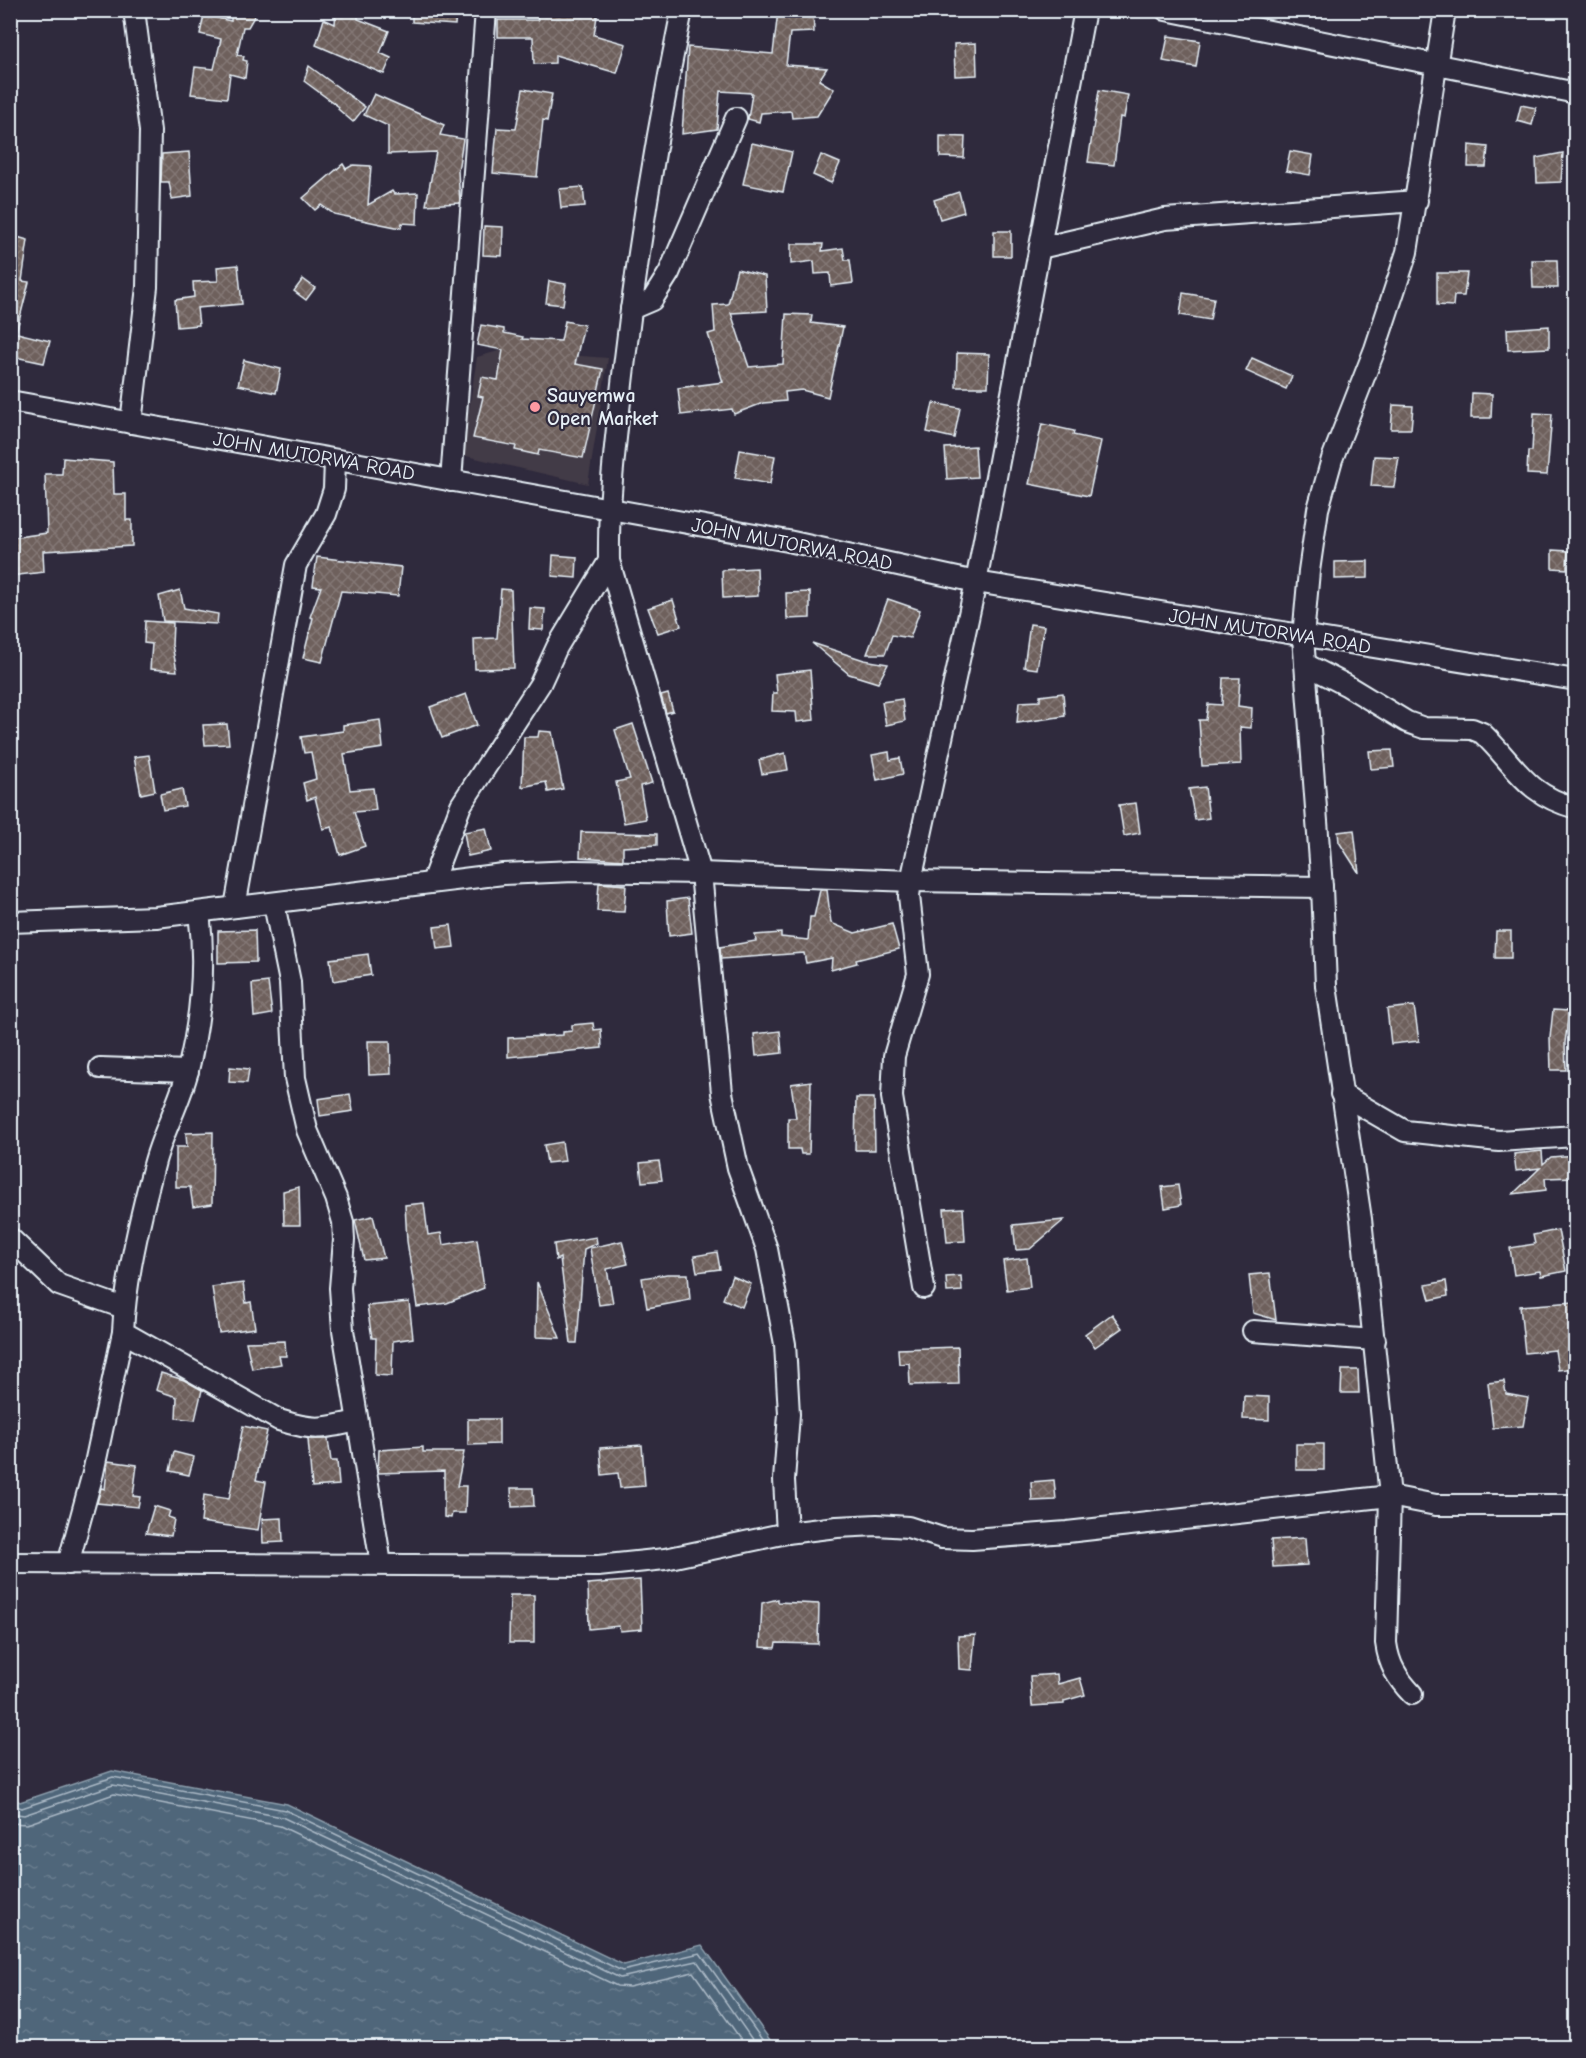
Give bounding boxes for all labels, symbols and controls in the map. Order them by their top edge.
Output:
place label: Sauyemwa Open Market [547,384,659,430]
marker: Sauyemwa Open Market [528,400,542,414]
street label: JOHN MUTORWA ROAD [211,427,417,485]
street label: JOHN MUTORWA ROAD [689,513,895,575]
street label: JOHN MUTORWA ROAD [1167,604,1373,658]

